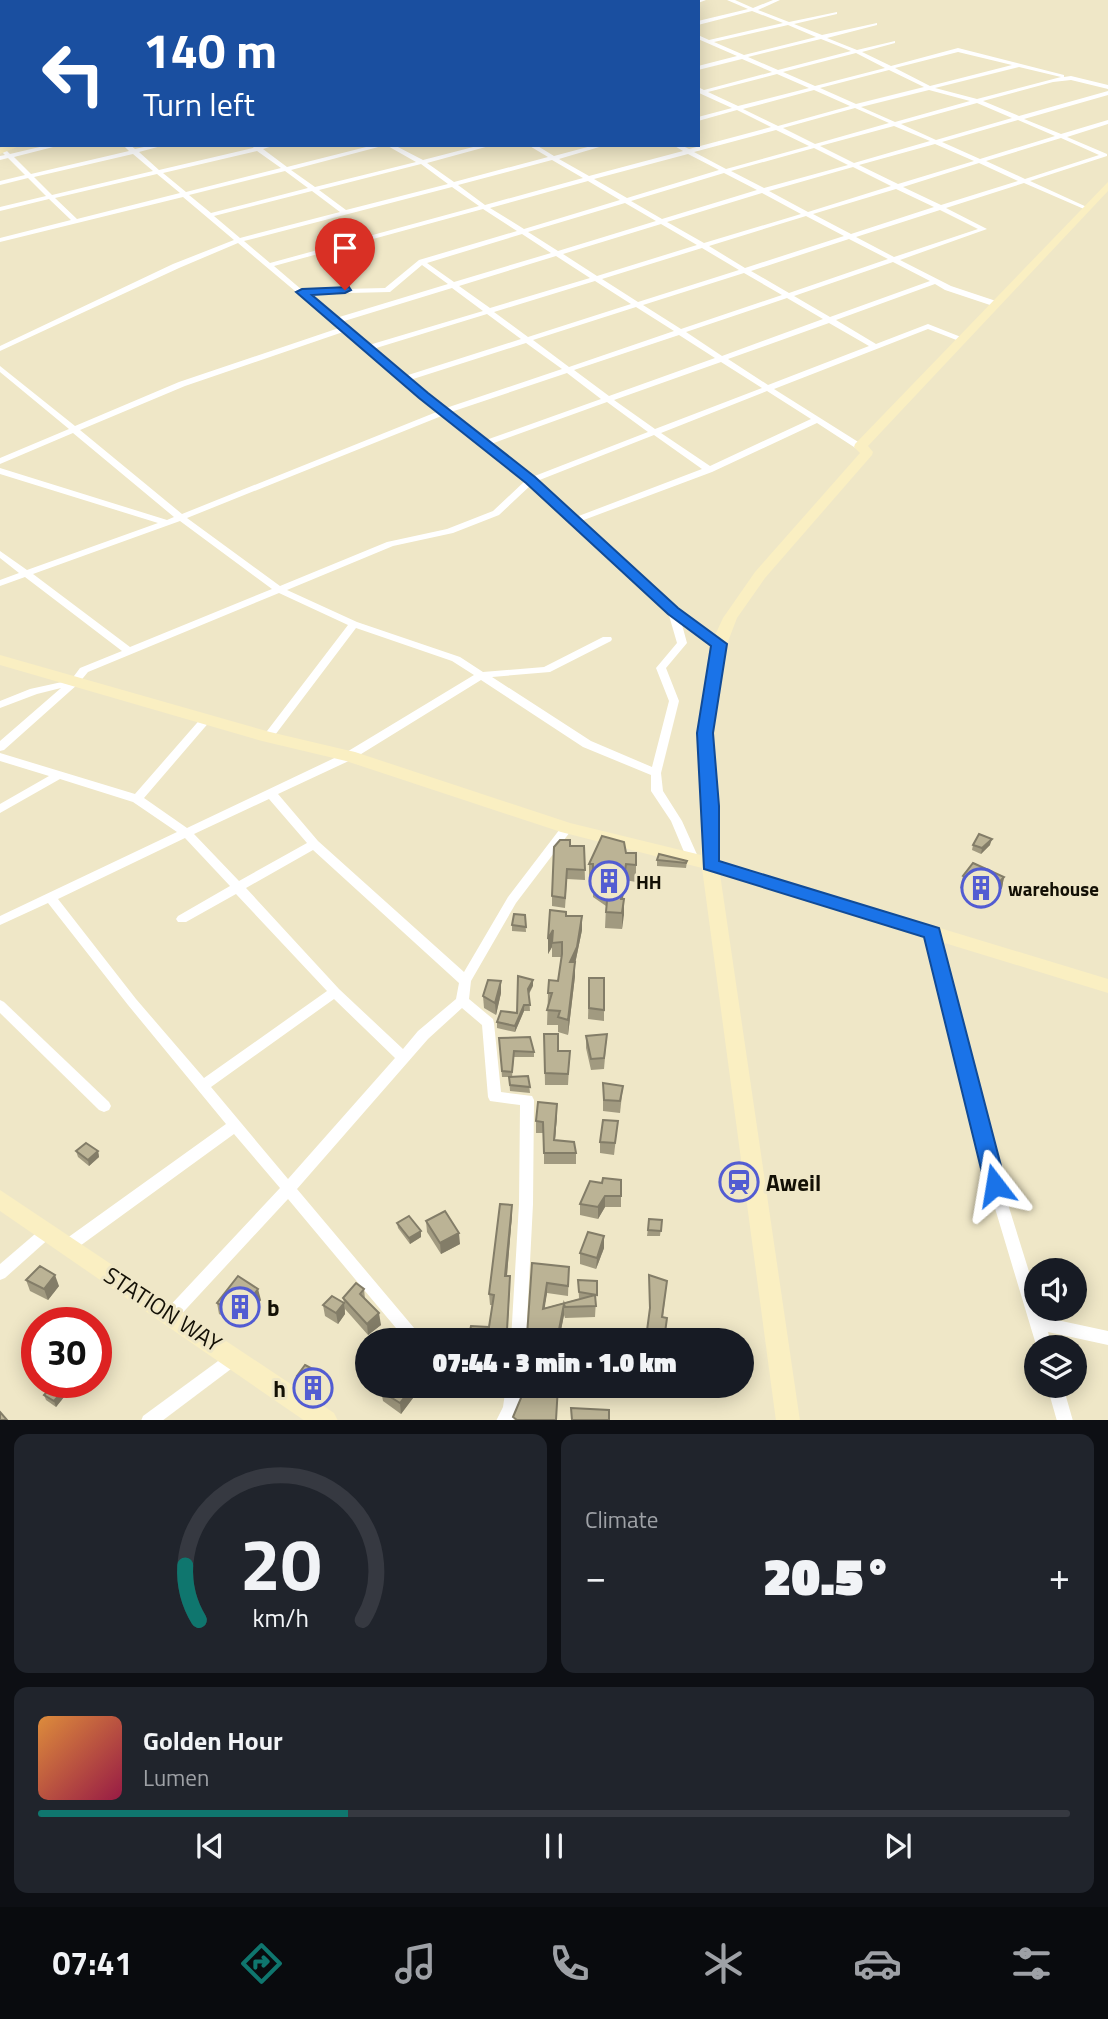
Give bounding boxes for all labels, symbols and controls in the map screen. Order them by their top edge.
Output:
text: 140 m [143,12,277,87]
icon: left [28,28,119,119]
text: Turn left [143,80,255,128]
pin [315,218,375,290]
icon: arrive [326,229,364,267]
building icon: HH [588,860,630,902]
place label: HH [636,867,662,896]
building icon: warehouse [960,867,1002,909]
place label: warehouse [1008,874,1099,903]
position arrow [958,1148,1032,1222]
station icon: Aweil [718,1161,760,1203]
place label: Aweil [766,1165,821,1200]
street label: STATION WAY [97,1258,229,1361]
map controls [1024,1258,1087,1398]
button: sound [1024,1258,1087,1321]
building icon: b [219,1286,261,1328]
place label: b [267,1290,280,1325]
speed limit sign: 30 [21,1307,112,1398]
button: layers [1024,1335,1087,1398]
text: 07:44 · 3 min · 1.0 km [433,1343,676,1382]
building icon: h [292,1367,334,1409]
place label: h [273,1371,286,1406]
text: Climate [585,1502,658,1537]
text: 20 [240,1508,321,1618]
text: 20.5° [763,1536,892,1615]
text: − [585,1547,606,1605]
text: + [1049,1547,1070,1605]
text: km/h [252,1598,309,1636]
text: Golden Hour [143,1721,283,1760]
text: Lumen [143,1760,209,1795]
icon: previous [191,1827,229,1865]
icon: pause [535,1827,573,1865]
icon: next [879,1827,917,1865]
text: 07:41 [52,1939,132,1987]
icon: directions [237,1939,286,1988]
icon: music [391,1939,440,1988]
icon: phone [545,1939,594,1988]
icon: climate [699,1939,748,1988]
icon: car [853,1939,902,1988]
icon: filters [1007,1939,1056,1988]

